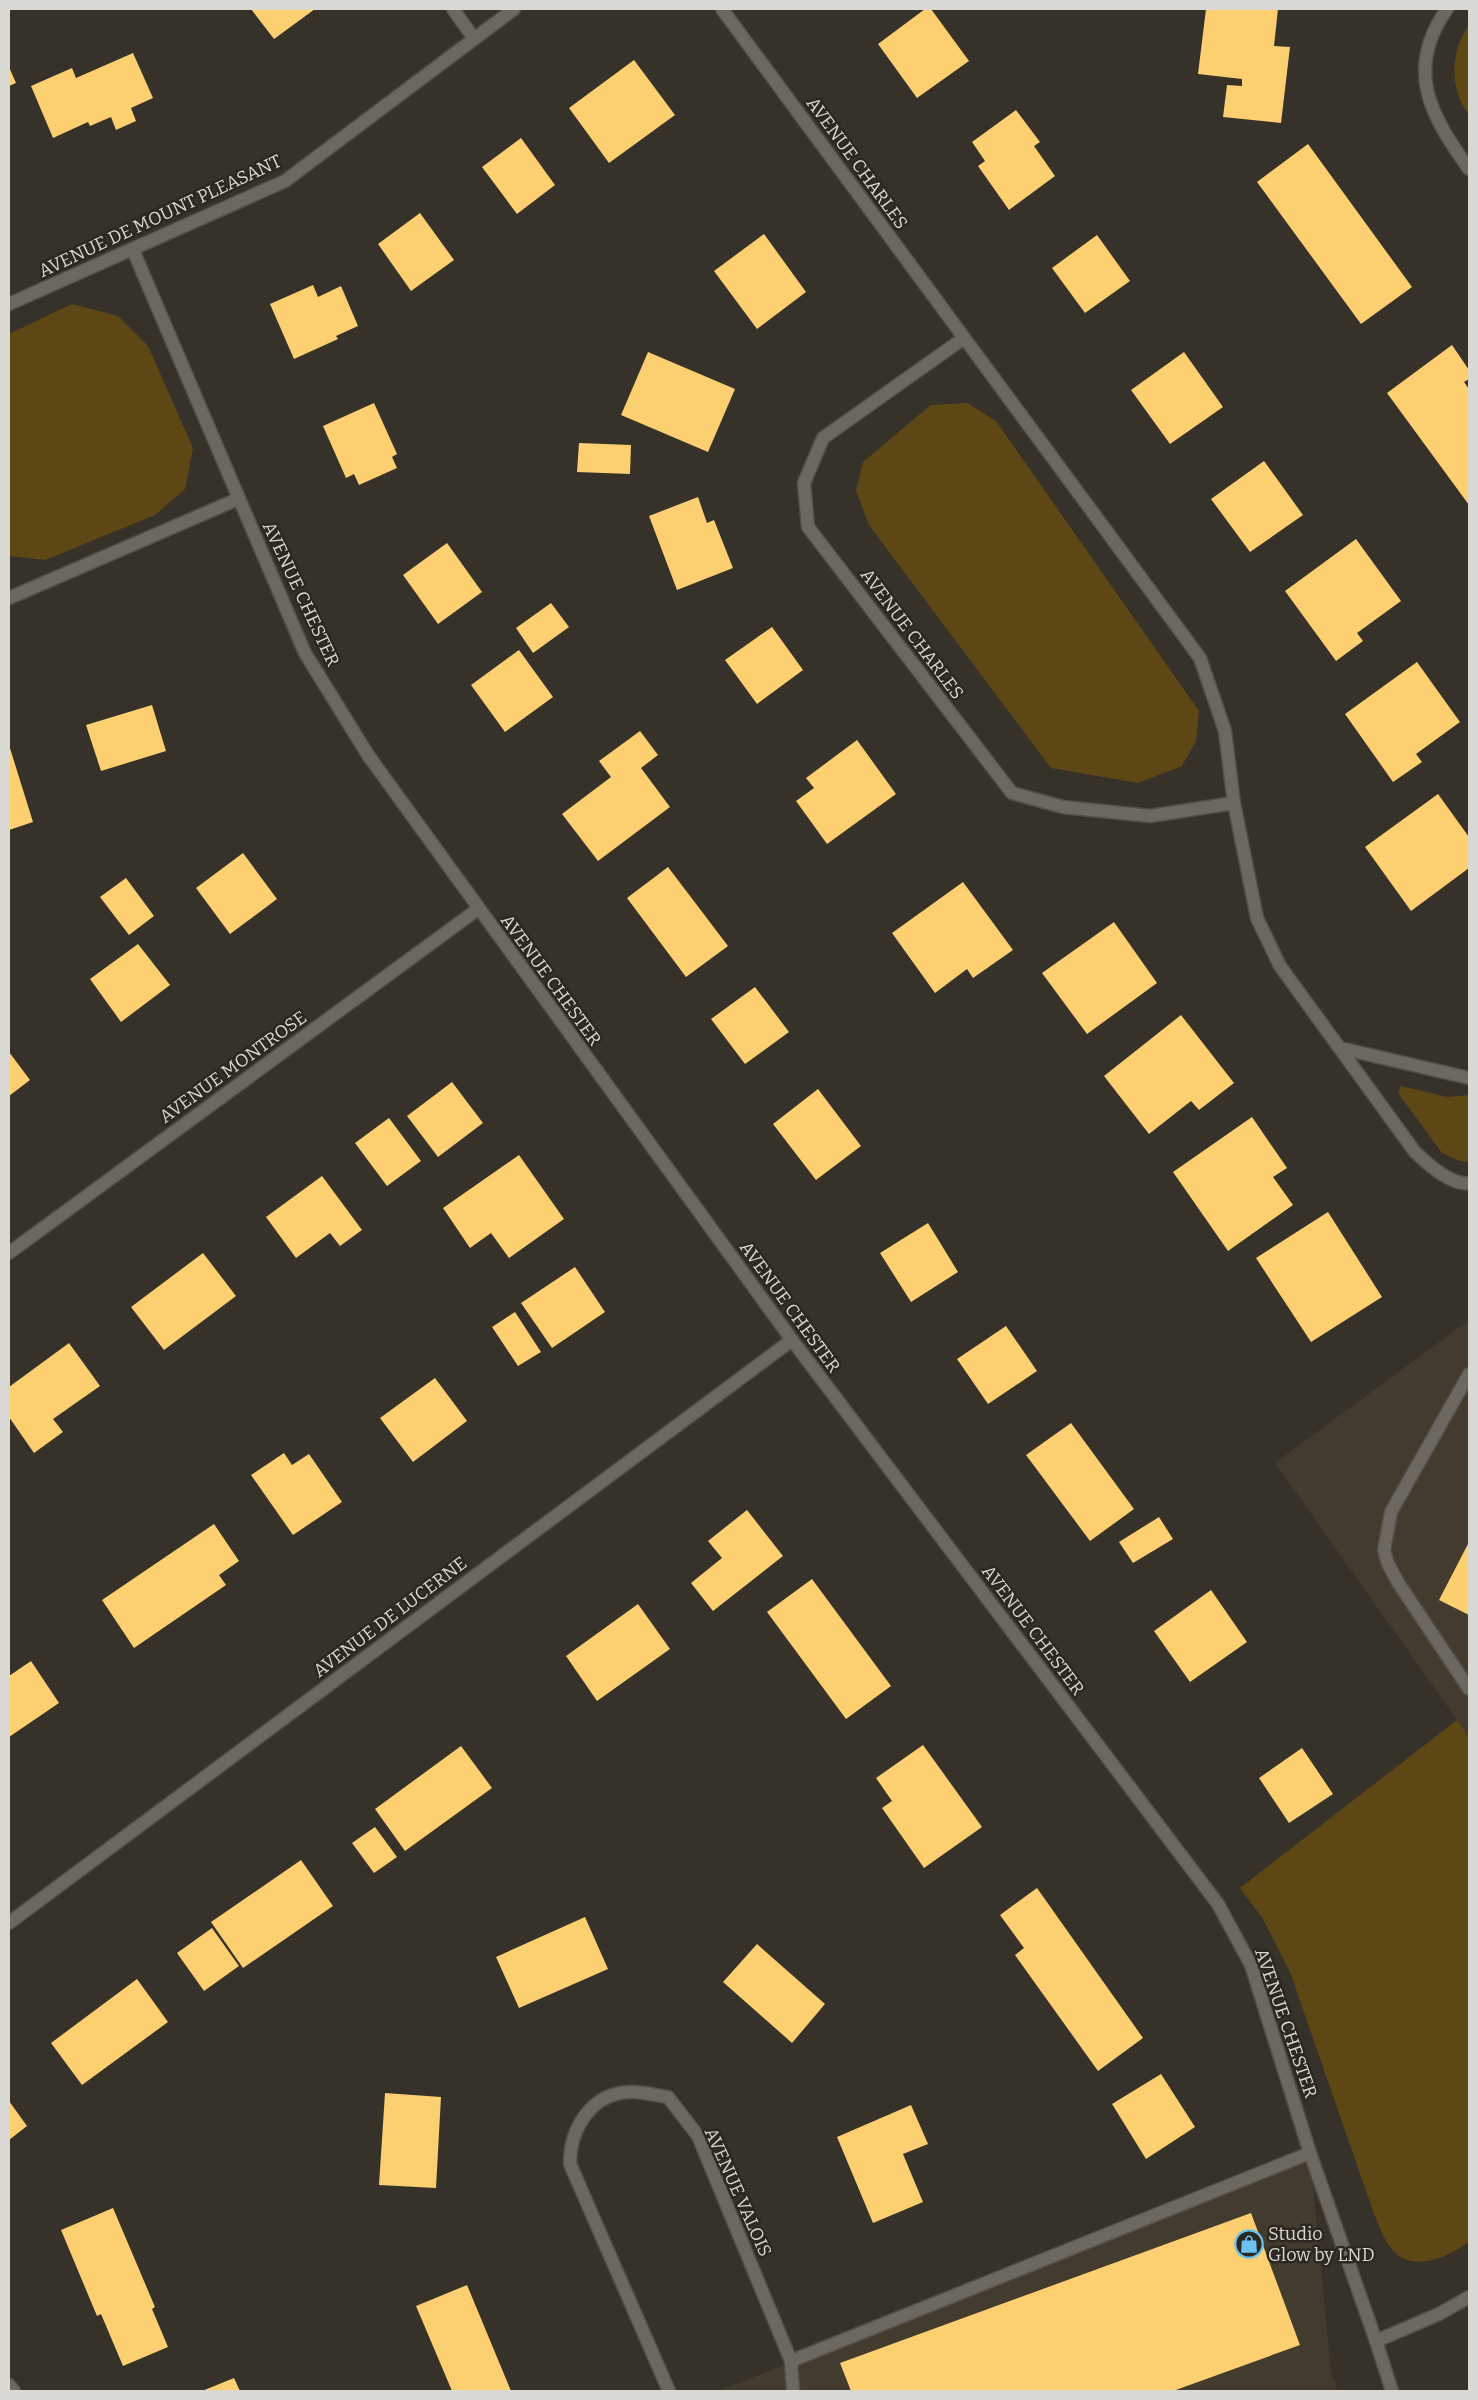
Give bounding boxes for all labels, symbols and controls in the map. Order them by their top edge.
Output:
street label: AVENUE CHARLES [802,93,912,233]
street label: AVENUE DE MOUNT PLEASANT [35,150,285,282]
street label: AVENUE CHESTER [258,518,344,670]
street label: AVENUE CHARLES [856,564,968,704]
street label: AVENUE CHESTER [496,910,606,1050]
street label: AVENUE MONTROSE [155,1006,311,1128]
street label: AVENUE CHESTER [735,1237,845,1377]
street label: AVENUE DE LUCERNE [309,1552,471,1682]
street label: AVENUE CHESTER [977,1561,1089,1699]
street label: AVENUE CHESTER [1250,1945,1322,2101]
street label: AVENUE VALOIS [700,2124,776,2260]
place label: Studio Glow by LND [1268,2223,1375,2266]
shop icon: Studio Glow by LND [1234,2229,1264,2259]

